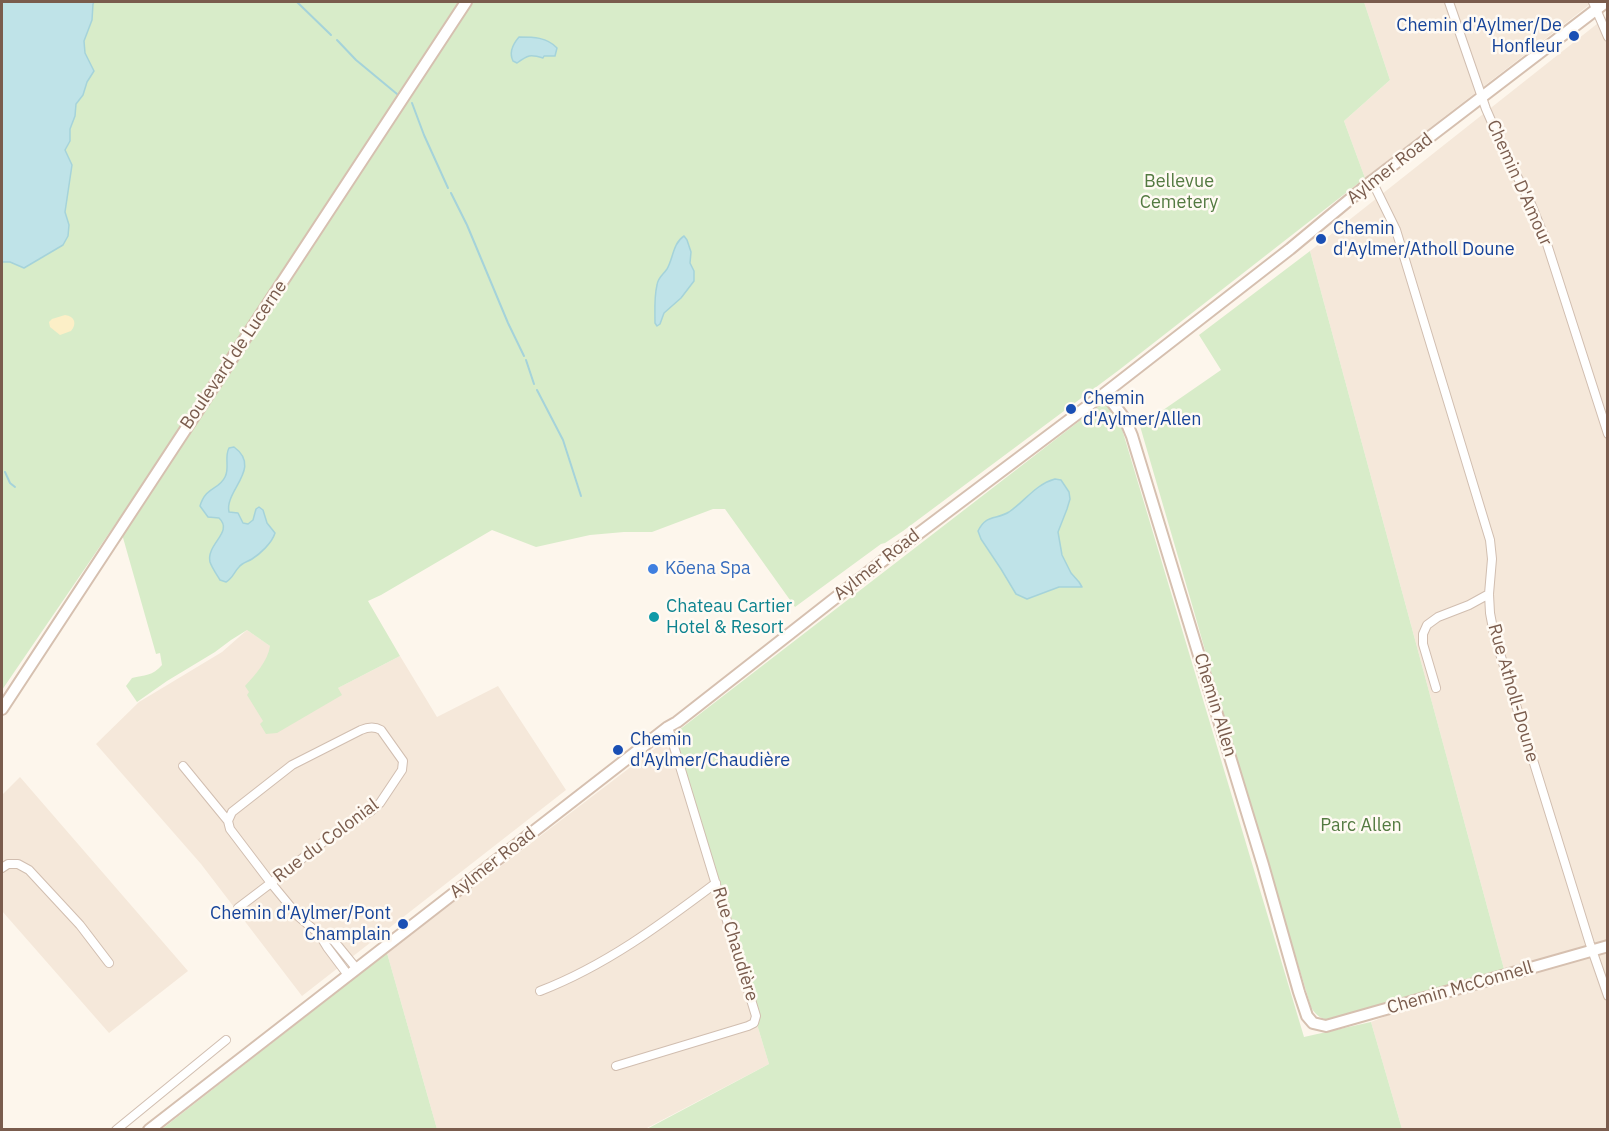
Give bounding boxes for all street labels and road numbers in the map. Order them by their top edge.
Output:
street label: Chemin D'Amour [1482,117,1556,249]
street label: Aylmer Road [1343,129,1437,209]
street label: Boulevard de Lucerne [176,276,292,434]
street label: Aylmer Road [830,525,924,605]
street label: Rue Atholl-Doune [1483,621,1543,765]
street label: Chemin Allen [1189,651,1241,759]
street label: Rue du Colonial [269,794,383,888]
street label: Aylmer Road [446,823,540,903]
street label: Rue Chaudière [707,884,763,1004]
street label: Chemin McConnell [1384,957,1536,1019]

